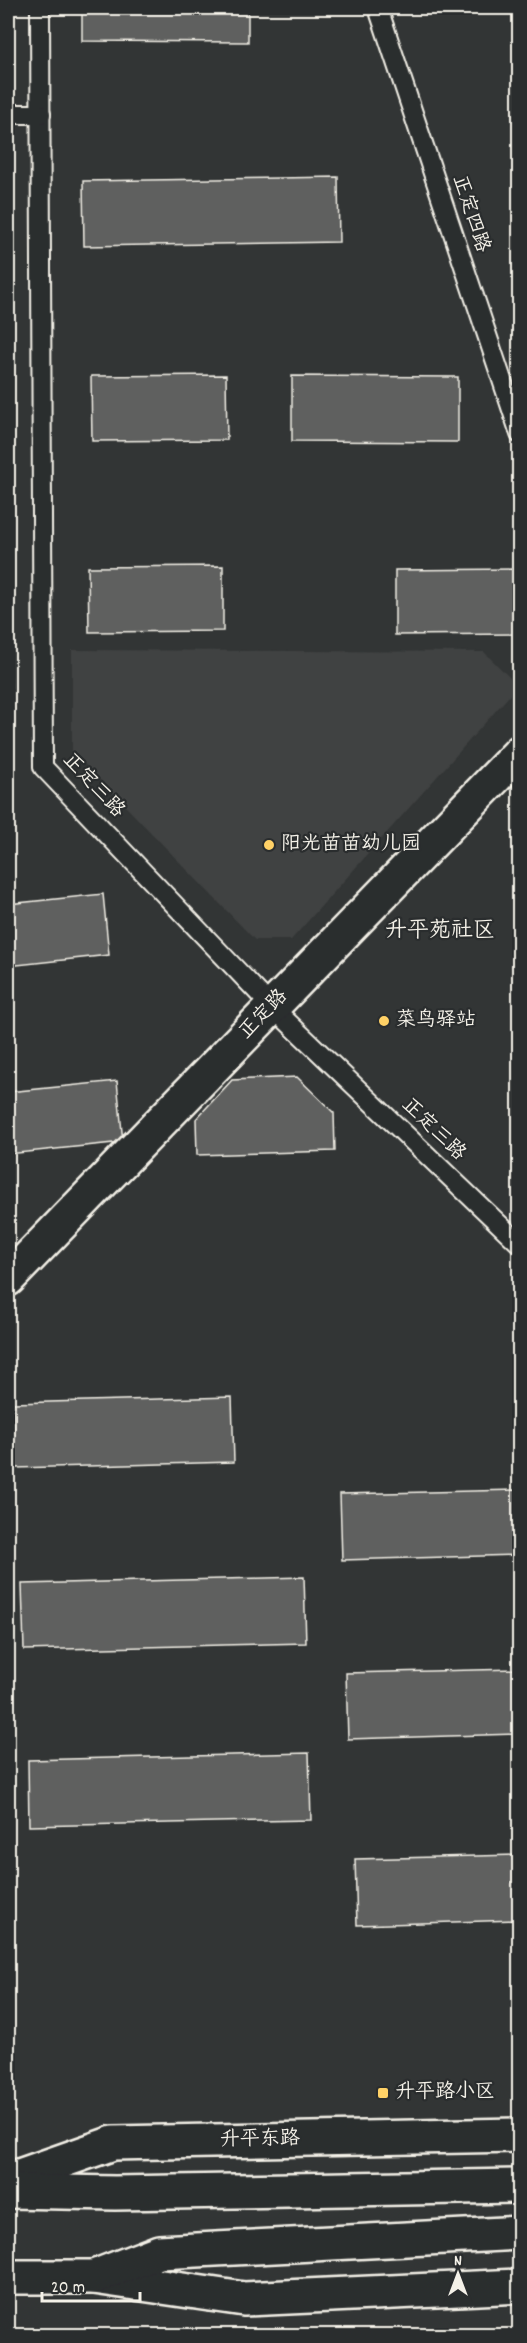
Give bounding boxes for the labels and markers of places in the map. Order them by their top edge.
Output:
place label: 阳光苗苗幼儿园 [281,831,421,859]
marker: 阳光苗苗幼儿园 [262,838,276,852]
place label: 菜鸟驿站 [396,1007,476,1035]
marker: 菜鸟驿站 [377,1014,391,1028]
place label: 升平路小区 [395,2079,495,2107]
marker: 升平路小区 [376,2086,390,2100]

